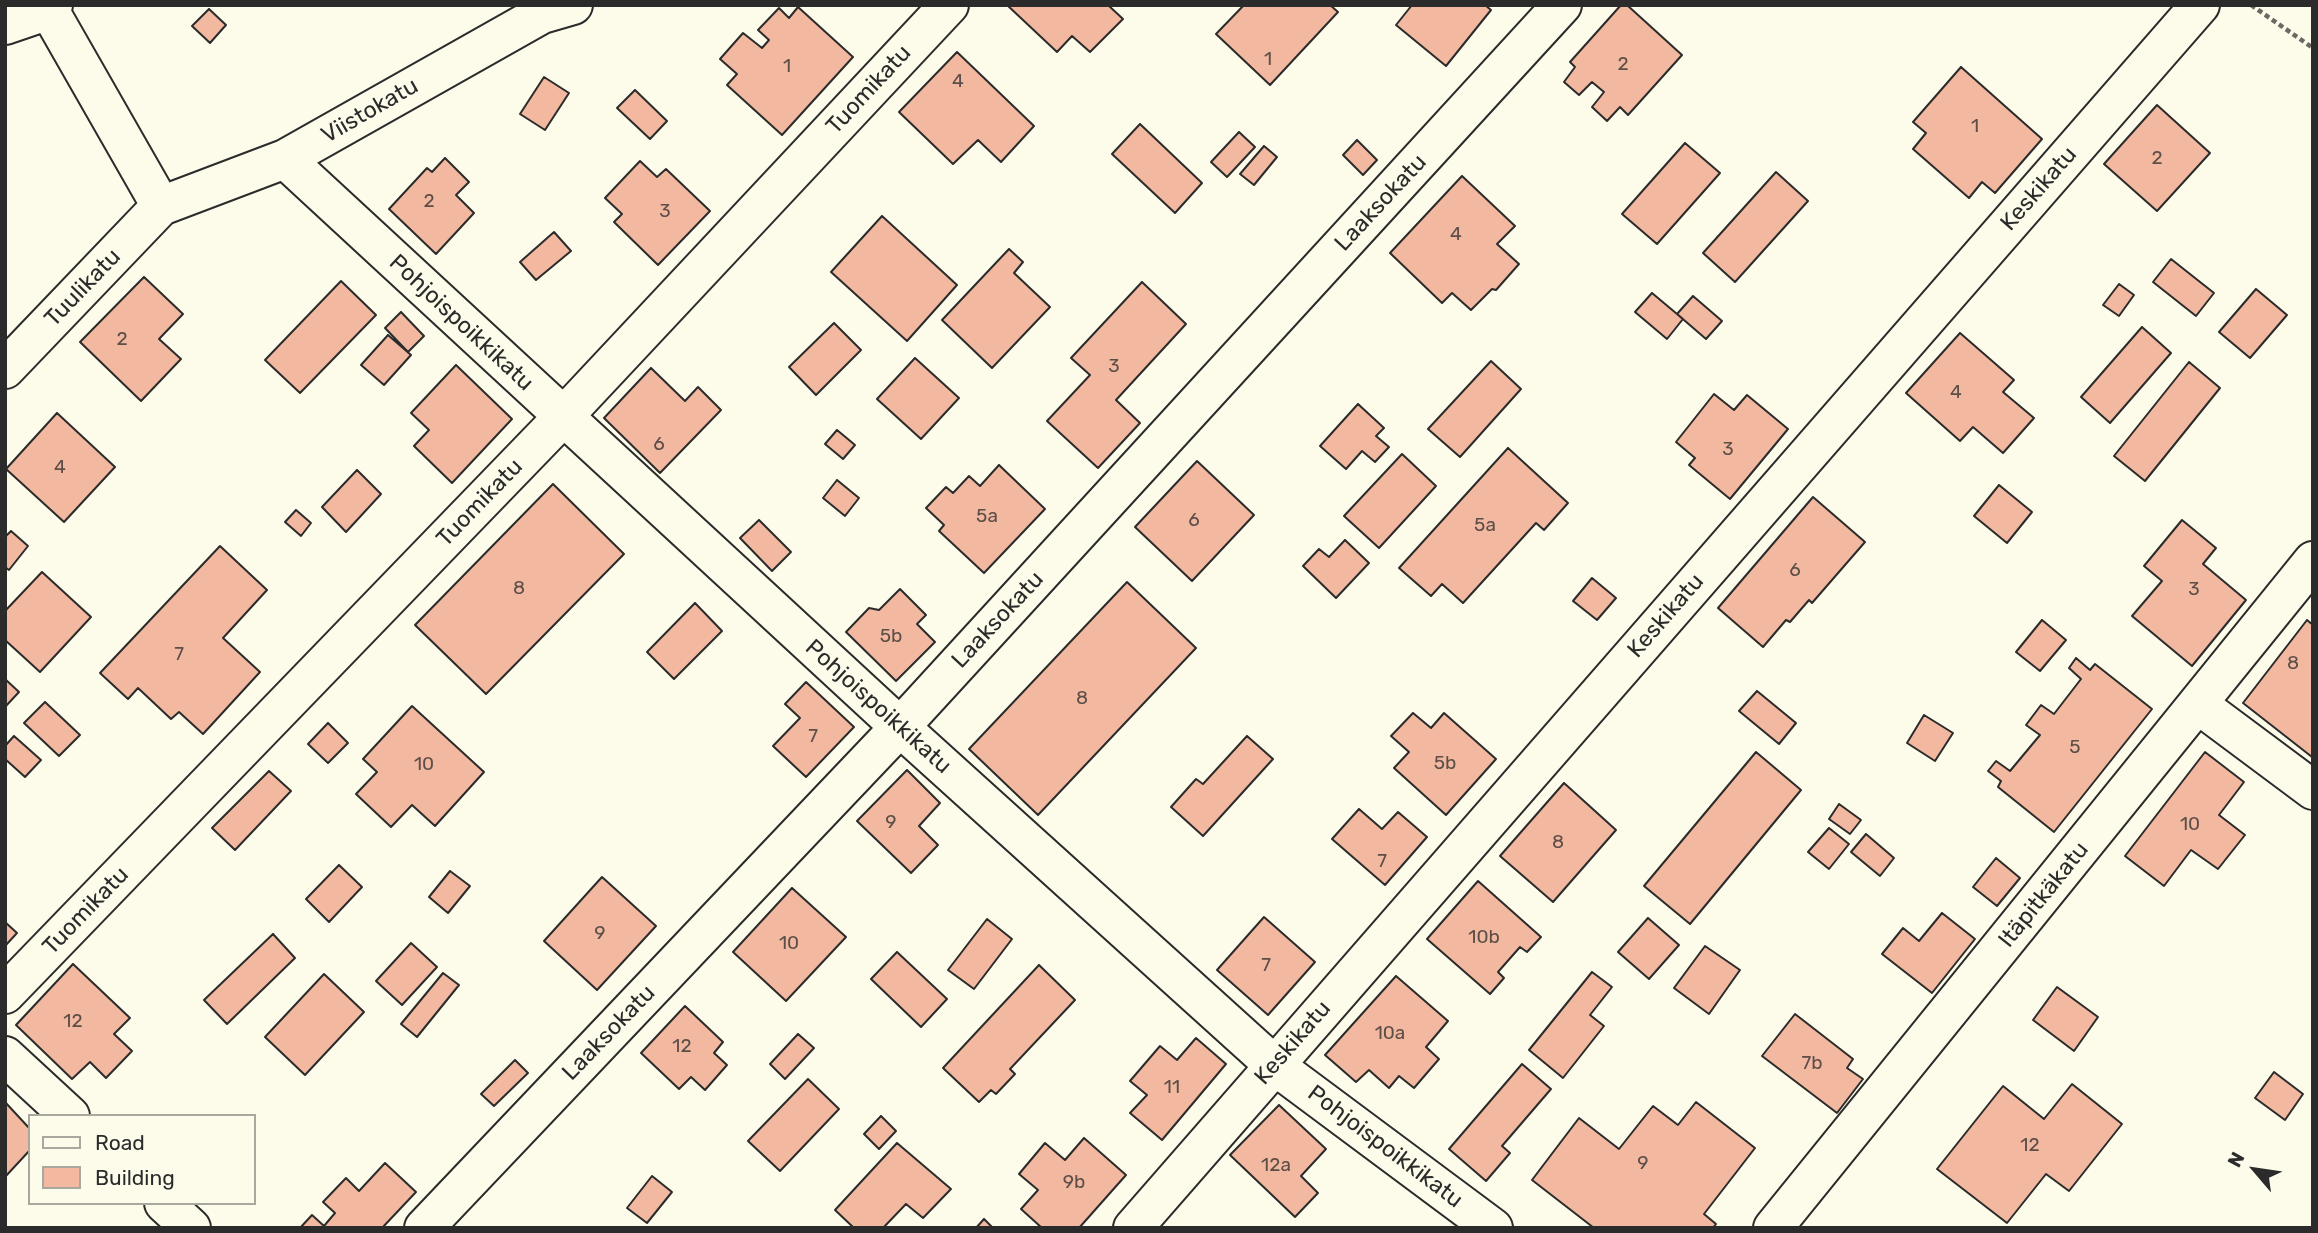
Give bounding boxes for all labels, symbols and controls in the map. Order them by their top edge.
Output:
street label: Tuomikatu [821,40,917,140]
house number: 1 [1264,49,1272,71]
house number: 2 [1617,54,1629,76]
house number: 1 [783,56,791,78]
house number: 4 [952,71,964,93]
street label: Viistokatu [317,72,423,150]
house number: 1 [1971,116,1979,138]
street label: Keskikatu [1995,141,2083,237]
house number: 2 [2151,148,2163,170]
street label: Laaksokatu [1329,149,1433,257]
house number: 2 [423,191,435,213]
house number: 3 [659,201,671,223]
house number: 4 [1450,224,1462,246]
street label: Tuulikatu [39,243,127,333]
street label: Pohjoispoikkikatu [383,249,539,397]
house number: 2 [116,329,128,351]
house number: 3 [1108,356,1120,378]
house number: 4 [1950,382,1962,404]
house number: 6 [653,434,665,456]
house number: 3 [1722,439,1734,461]
street label: Tuomikatu [431,453,529,553]
house number: 4 [54,457,66,479]
house number: 5a [976,506,998,528]
house number: 6 [1188,510,1200,532]
house number: 5a [1474,515,1496,537]
house number: 6 [1789,560,1801,582]
street label: Laaksokatu [946,566,1050,674]
street label: Keskikatu [1622,568,1710,664]
house number: 8 [513,578,525,600]
house number: 3 [2188,579,2200,601]
house number: 5b [880,626,902,648]
street label: Pohjoispoikkikatu [799,634,957,780]
house number: 7 [174,644,184,666]
house number: 8 [2287,653,2299,675]
house number: 8 [1076,688,1088,710]
house number: 7 [808,726,818,748]
house number: 5 [2069,737,2081,759]
house number: 5b [1434,753,1456,775]
house number: 10 [414,754,434,776]
house number: 9 [885,812,897,834]
house number: 10 [2180,814,2200,836]
house number: 8 [1552,832,1564,854]
street label: Itäpitkäkatu [1993,837,2095,953]
house number: 7 [1377,851,1387,873]
street label: Tuomikatu [37,861,135,961]
house number: 9 [594,923,606,945]
house number: 10b [1468,927,1500,949]
house number: 10 [779,933,799,955]
house number: 7 [1261,955,1271,977]
street label: Laaksokatu [557,980,661,1086]
street label: Keskikatu [1249,995,1337,1091]
house number: 12 [63,1011,83,1033]
house number: 10a [1375,1023,1405,1045]
house number: 12 [672,1036,692,1058]
house number: 7b [1801,1053,1823,1075]
house number: 11 [1164,1077,1180,1099]
street label: Pohjoispoikkikatu [1302,1080,1468,1214]
legend [28,1114,256,1205]
text: Road [95,1130,145,1155]
house number: 12 [2020,1135,2040,1157]
north arrow [2220,1135,2290,1205]
text: N [2223,1148,2250,1171]
house number: 9 [1637,1153,1649,1175]
house number: 12a [1261,1155,1291,1177]
text: Building [95,1165,175,1190]
house number: 9b [1063,1172,1085,1194]

